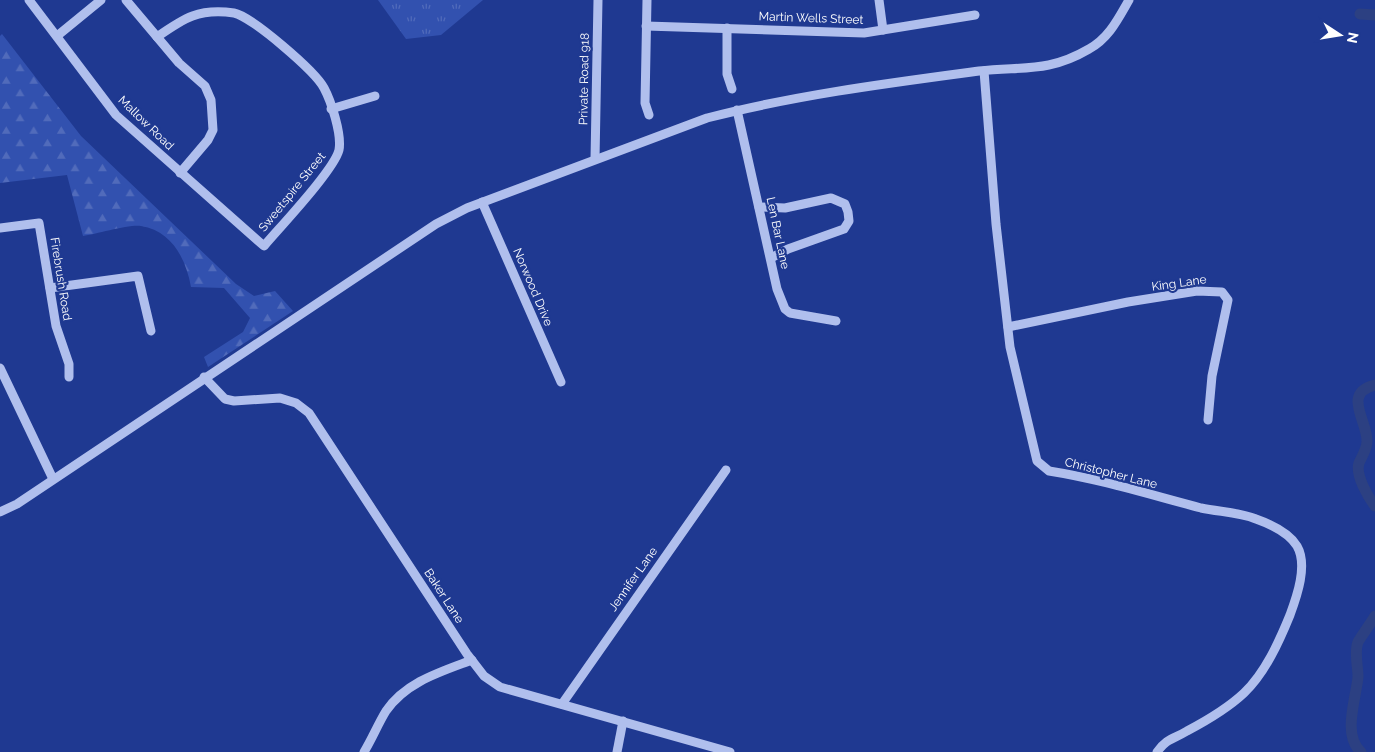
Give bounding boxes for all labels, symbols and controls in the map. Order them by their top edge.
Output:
street label: Martin Wells Street [758,9,864,27]
north arrow [1315,10,1365,60]
text: N [1344,31,1362,45]
street label: Private Road 918 [576,33,592,125]
street label: Mallow Road [115,93,177,153]
street label: Sweetspire Street [256,150,328,234]
street label: Len Bar Lane [764,196,792,270]
street label: Firebrush Road [48,236,74,322]
street label: Norwood Drive [510,246,556,328]
street label: King Lane [1151,272,1207,294]
street label: Christopher Lane [1063,455,1159,491]
street label: Jennifer Lane [606,544,660,614]
street label: Baker Lane [421,566,467,626]

